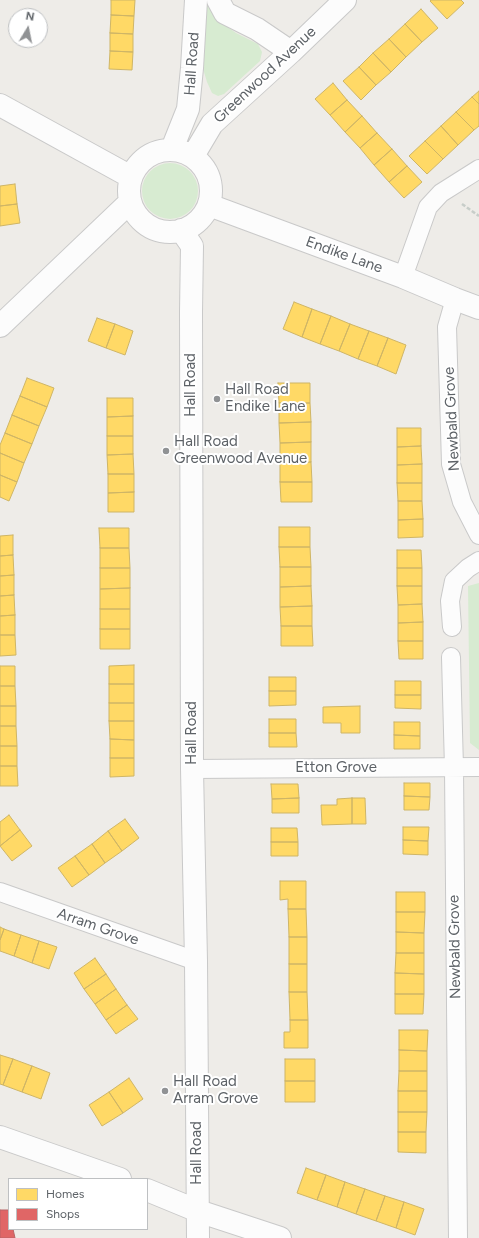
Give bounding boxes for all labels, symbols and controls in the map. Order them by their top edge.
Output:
north arrow [8,8,48,48]
text: N [25,10,35,24]
street label: Greenwood Avenue [210,23,320,127]
street label: Hall Road [181,32,203,96]
street label: Endike Lane [303,233,385,277]
street label: Hall Road [182,353,200,417]
street label: Newbald Grove [440,366,464,472]
place label: Hall Road Endike Lane [225,381,306,416]
marker: Hall Road Endike Lane [212,394,222,404]
place label: Hall Road Greenwood Avenue [174,433,307,468]
marker: Hall Road Greenwood Avenue [161,446,171,456]
street label: Hall Road [183,701,201,765]
street label: Etton Grove [295,759,377,777]
street label: Newbald Grove [445,895,465,999]
street label: Arram Grove [55,905,141,949]
place label: Hall Road Arram Grove [173,1073,258,1108]
marker: Hall Road Arram Grove [160,1086,170,1096]
street label: Hall Road [188,1121,206,1185]
legend [8,1178,148,1230]
text: Homes [46,1187,84,1201]
text: Shops [46,1207,80,1221]

